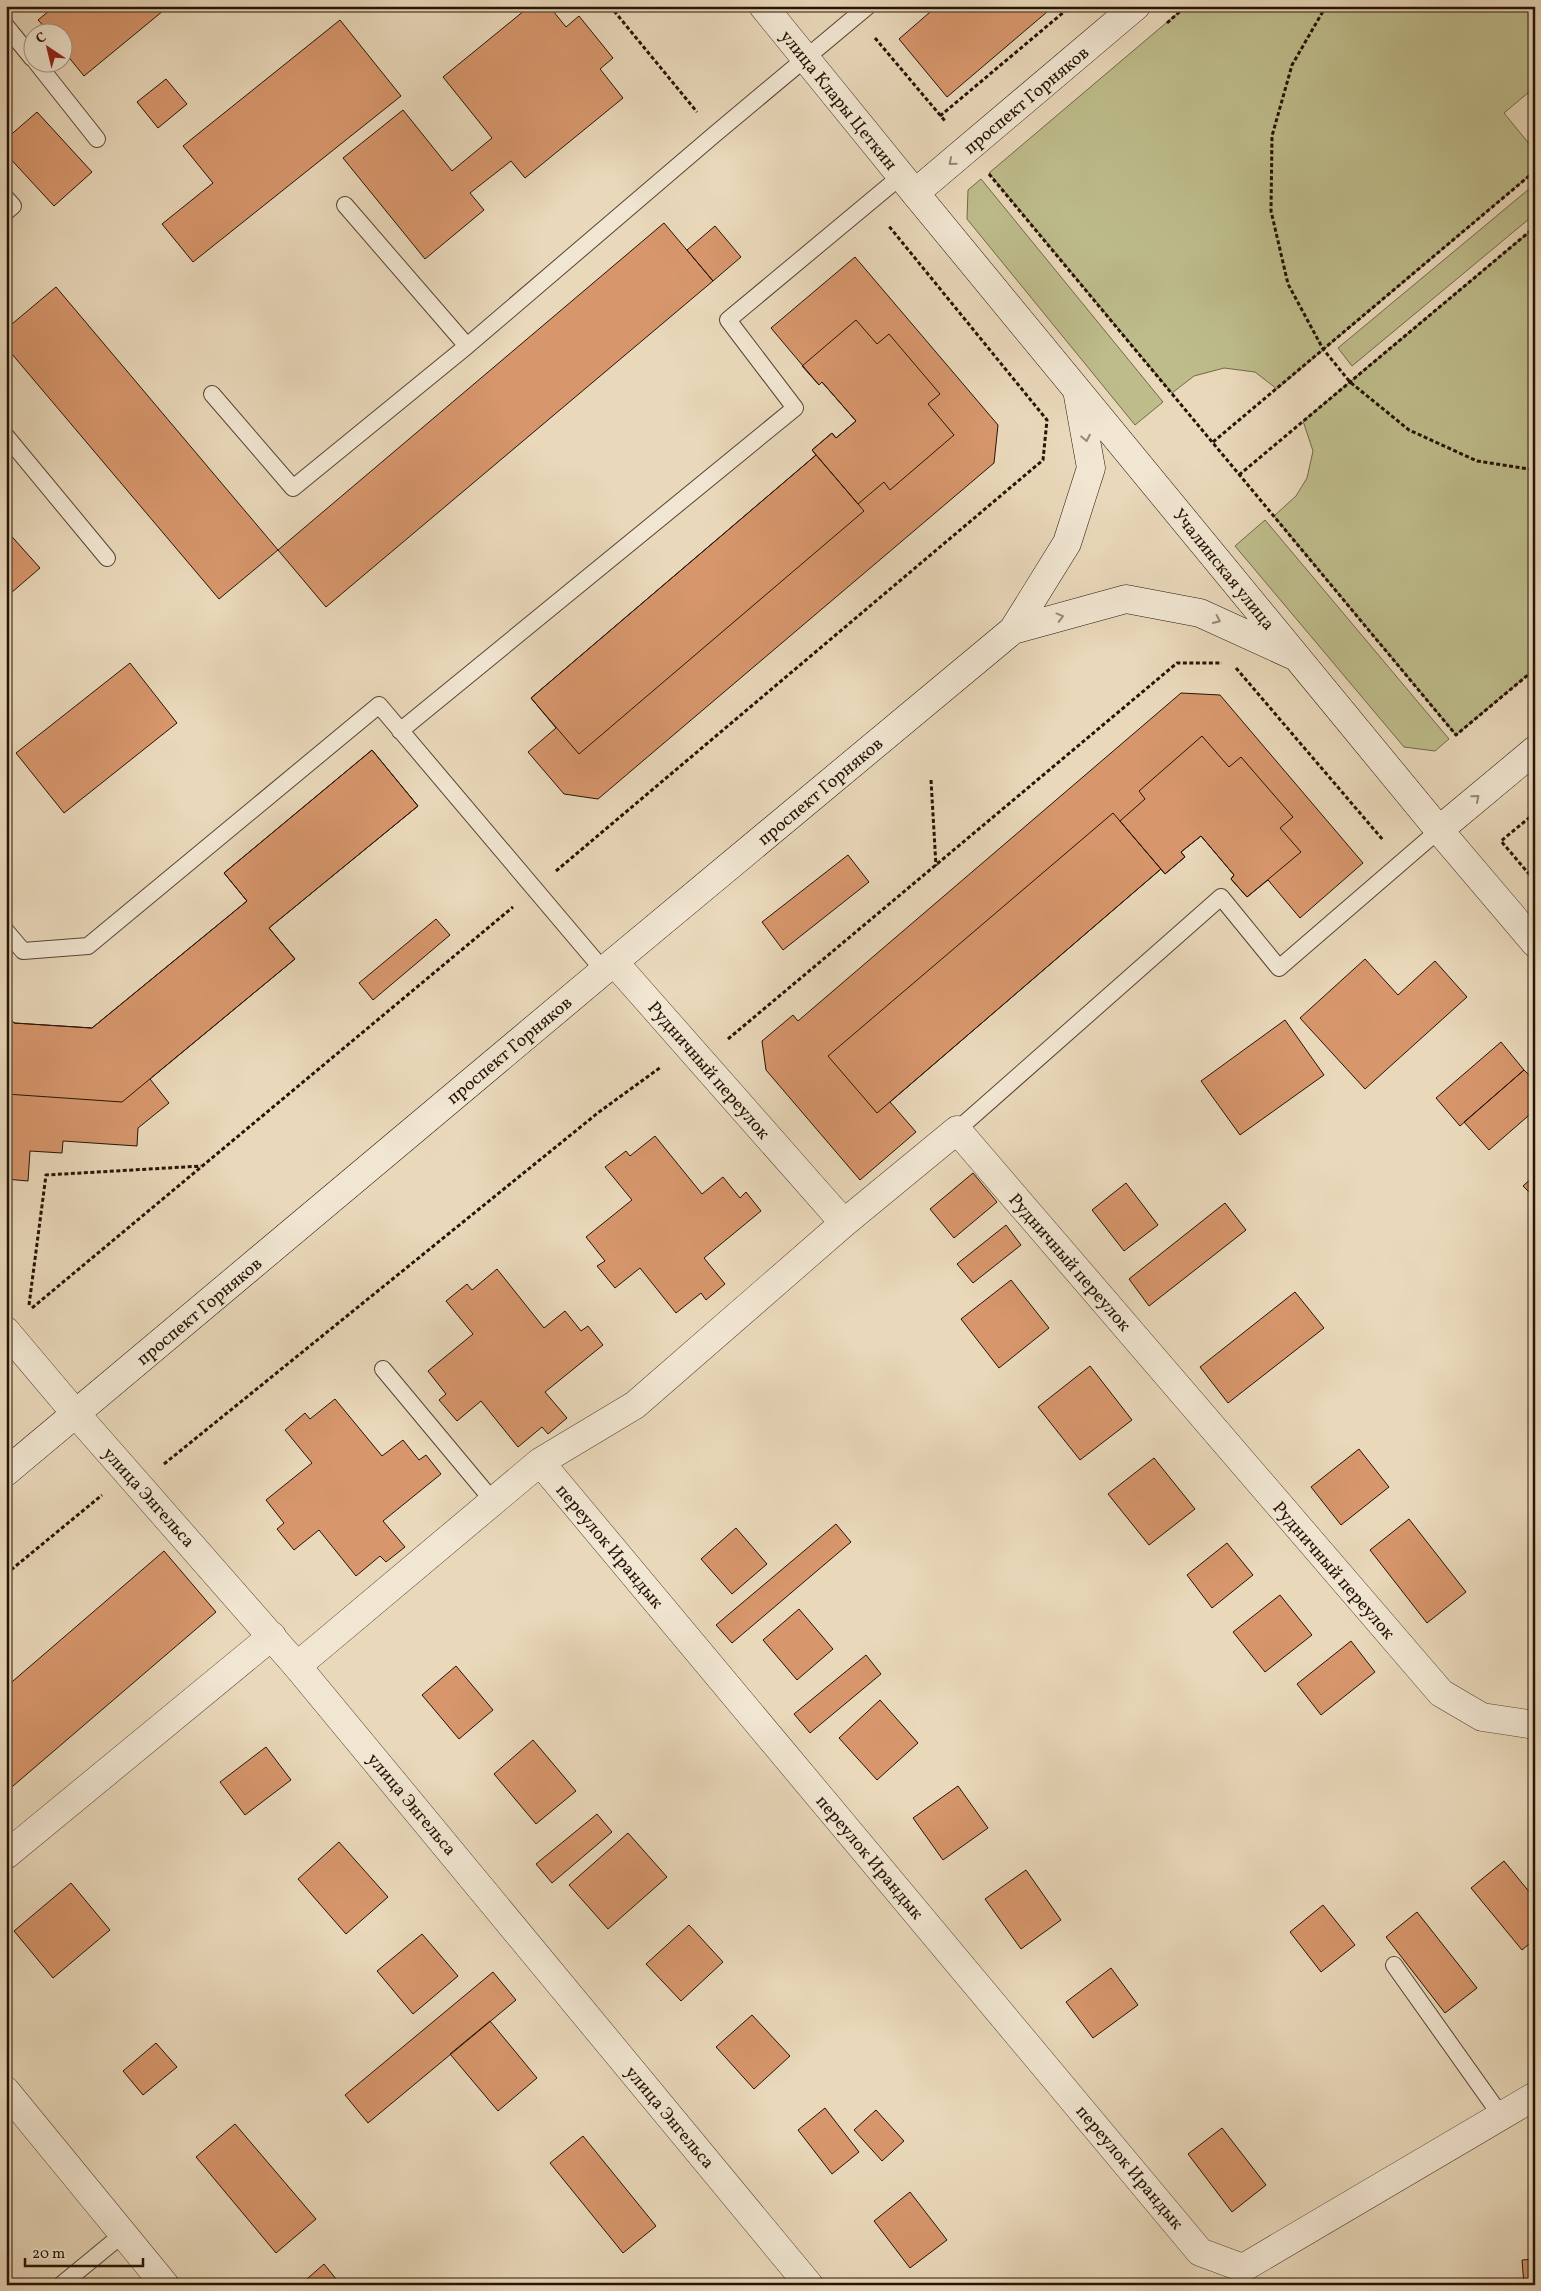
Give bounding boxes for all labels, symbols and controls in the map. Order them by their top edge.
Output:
north arrow [22,22,72,72]
street label: улица Клары Цеткин [773,25,902,176]
text: С [32,28,51,49]
street label: проспект Горняков [959,41,1095,161]
one-way arrow [949,156,958,165]
one-way arrow [1080,433,1090,442]
street label: Учалинская улица [1166,504,1280,636]
one-way arrow [1056,612,1064,623]
one-way arrow [1212,614,1221,625]
street label: проспект Горняков [753,732,889,852]
one-way arrow [1471,795,1480,804]
street label: проспект Горняков [442,991,578,1111]
street label: Рудничный переулок [641,997,775,1146]
street label: Рудничный переулок [1002,1189,1136,1338]
street label: проспект Горняков [132,1252,268,1372]
street label: улица Энгельса [96,1442,200,1554]
street label: переулок Ирандык [549,1479,669,1615]
street label: Рудничный переулок [1266,1497,1400,1646]
street label: улица Энгельса [360,1748,461,1862]
street label: переулок Ирандык [809,1790,929,1926]
street label: улица Энгельса [618,2061,719,2175]
street label: переулок Ирандык [1069,2100,1189,2236]
scale bar [25,2236,142,2268]
text: 20 m [32,2244,65,2265]

